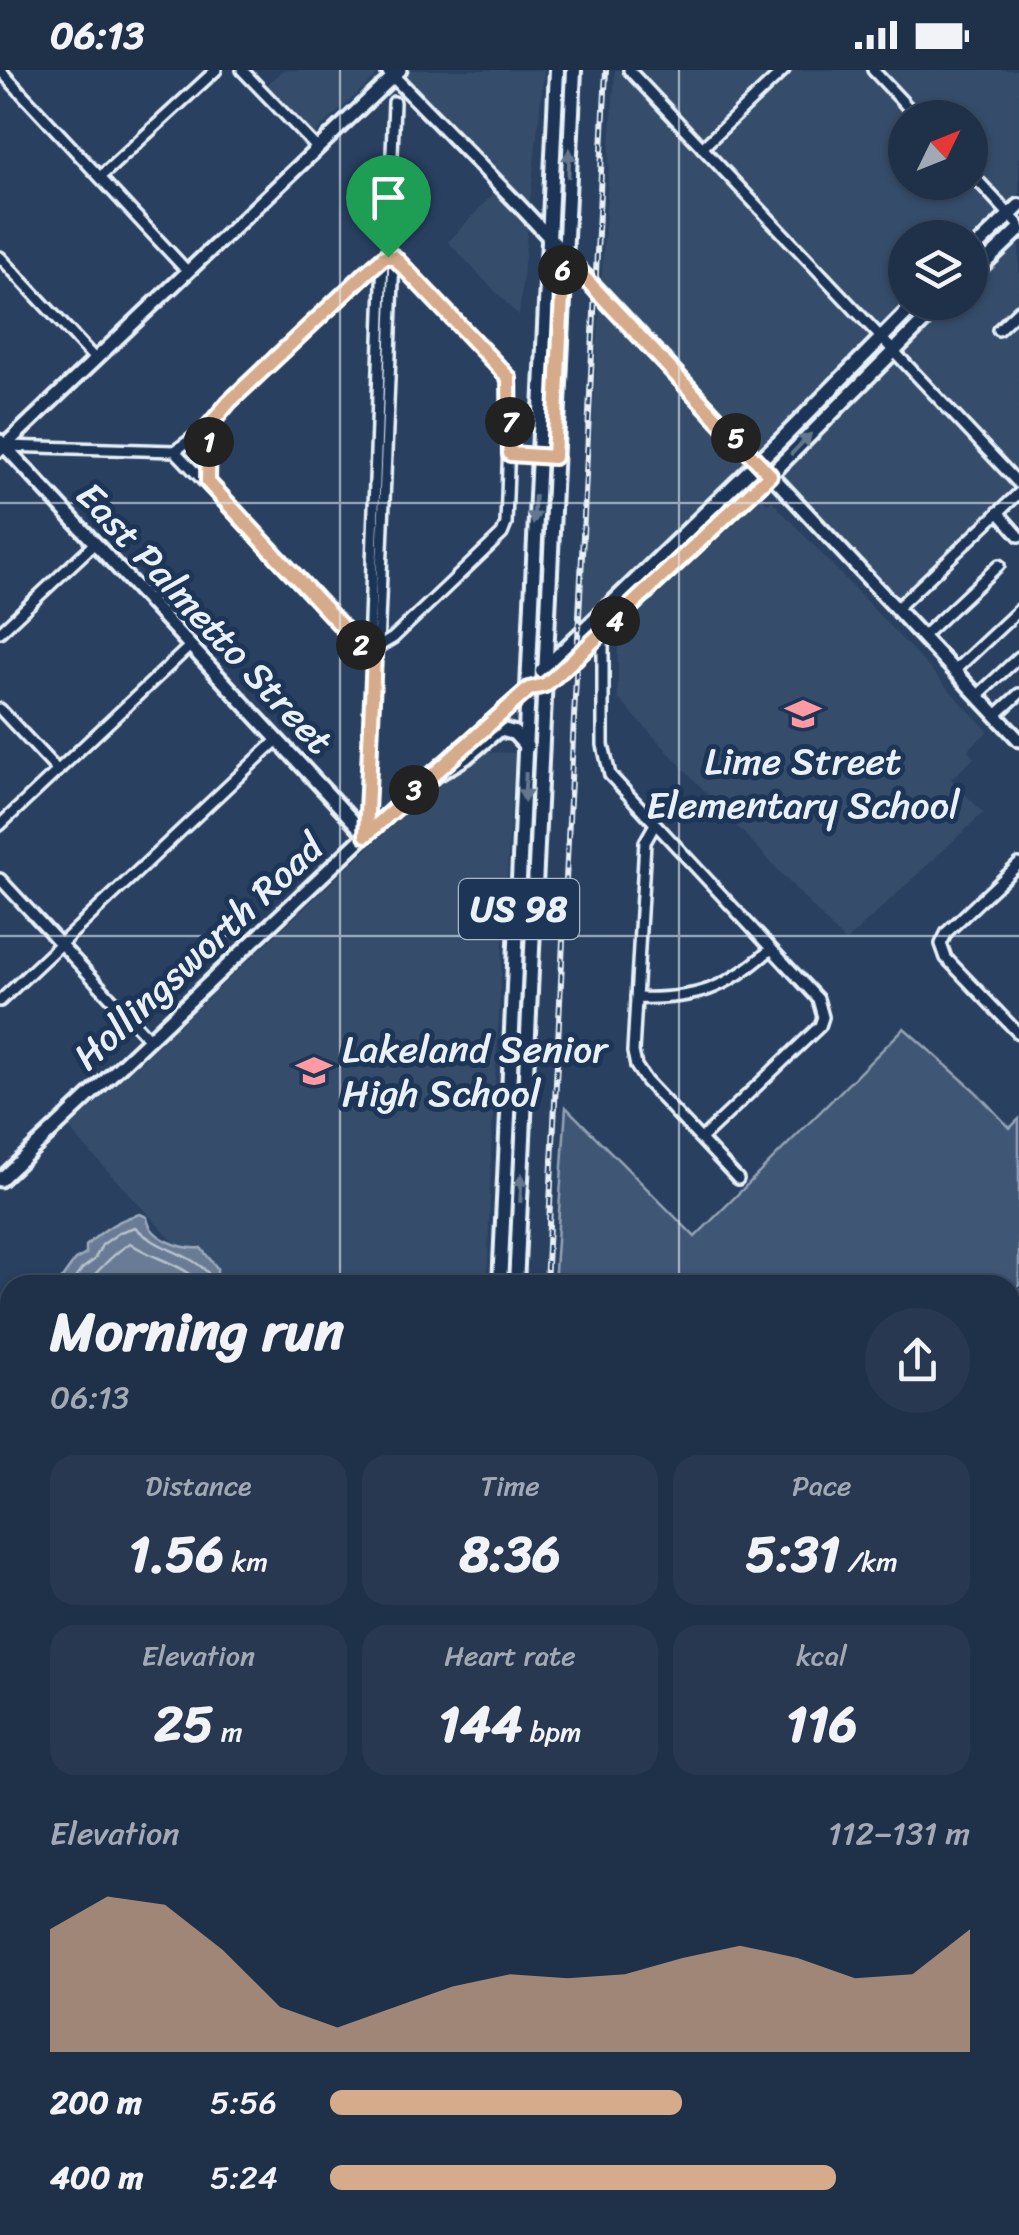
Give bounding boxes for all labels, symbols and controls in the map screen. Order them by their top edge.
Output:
text: 06:13 [50,2,144,69]
north arrow [888,100,988,200]
map controls [888,100,988,320]
one-way arrow [561,146,577,178]
pin [346,155,431,258]
icon: arrive [361,170,416,225]
button: layers [888,220,988,320]
pin: 6 [538,245,588,295]
text: 6 [555,245,571,294]
pin: 7 [485,397,535,447]
text: 7 [502,397,518,446]
pin: 5 [711,413,761,463]
text: 5 [727,413,745,462]
pin: 1 [184,417,234,467]
text: 1 [203,417,215,466]
one-way arrow [789,433,812,457]
street label: East Palmetto Street [59,465,350,771]
one-way arrow [526,494,542,526]
pin: 4 [590,596,640,646]
text: 4 [606,596,624,645]
pin: 2 [336,620,386,670]
text: 2 [353,620,369,669]
school or university icon: Lime Street Elementary School [784,695,822,733]
place label: Lime Street Elementary School [646,728,961,839]
pin: 3 [389,765,439,815]
text: 3 [406,765,422,814]
one-way arrow [517,771,533,803]
street label: Hollingsworth Road [57,815,342,1087]
road number: US 98 [459,879,579,939]
place label: Lakeland Senior High School [342,1016,610,1127]
school or university icon: Lakeland Senior High School [295,1052,333,1090]
one-way arrow [513,1171,529,1203]
text: Morning run [50,1283,344,1380]
button: share [865,1308,970,1413]
text: 06:13 [50,1369,129,1426]
text: Distance [145,1461,251,1510]
text: Time [480,1461,540,1510]
text: Pace [792,1461,851,1510]
text: 1.56 [129,1510,224,1599]
text: 8:36 [459,1510,561,1599]
text: 5:31 [746,1510,840,1599]
text: km [224,1537,268,1586]
text: /km [840,1537,898,1586]
text: Elevation [142,1631,255,1680]
text: Heart rate [444,1631,576,1680]
text: kcal [796,1631,847,1680]
text: 25 [154,1680,214,1769]
text: 144 [439,1680,522,1769]
text: 116 [786,1680,857,1769]
text: m [214,1707,242,1756]
text: bpm [522,1707,581,1756]
text: Elevation [50,1805,180,1862]
text: 112–131 m [828,1805,970,1862]
text: 200 m [50,2074,142,2131]
text: 5:56 [210,2074,277,2131]
text: 400 m [50,2149,143,2206]
text: 5:24 [210,2149,278,2206]

